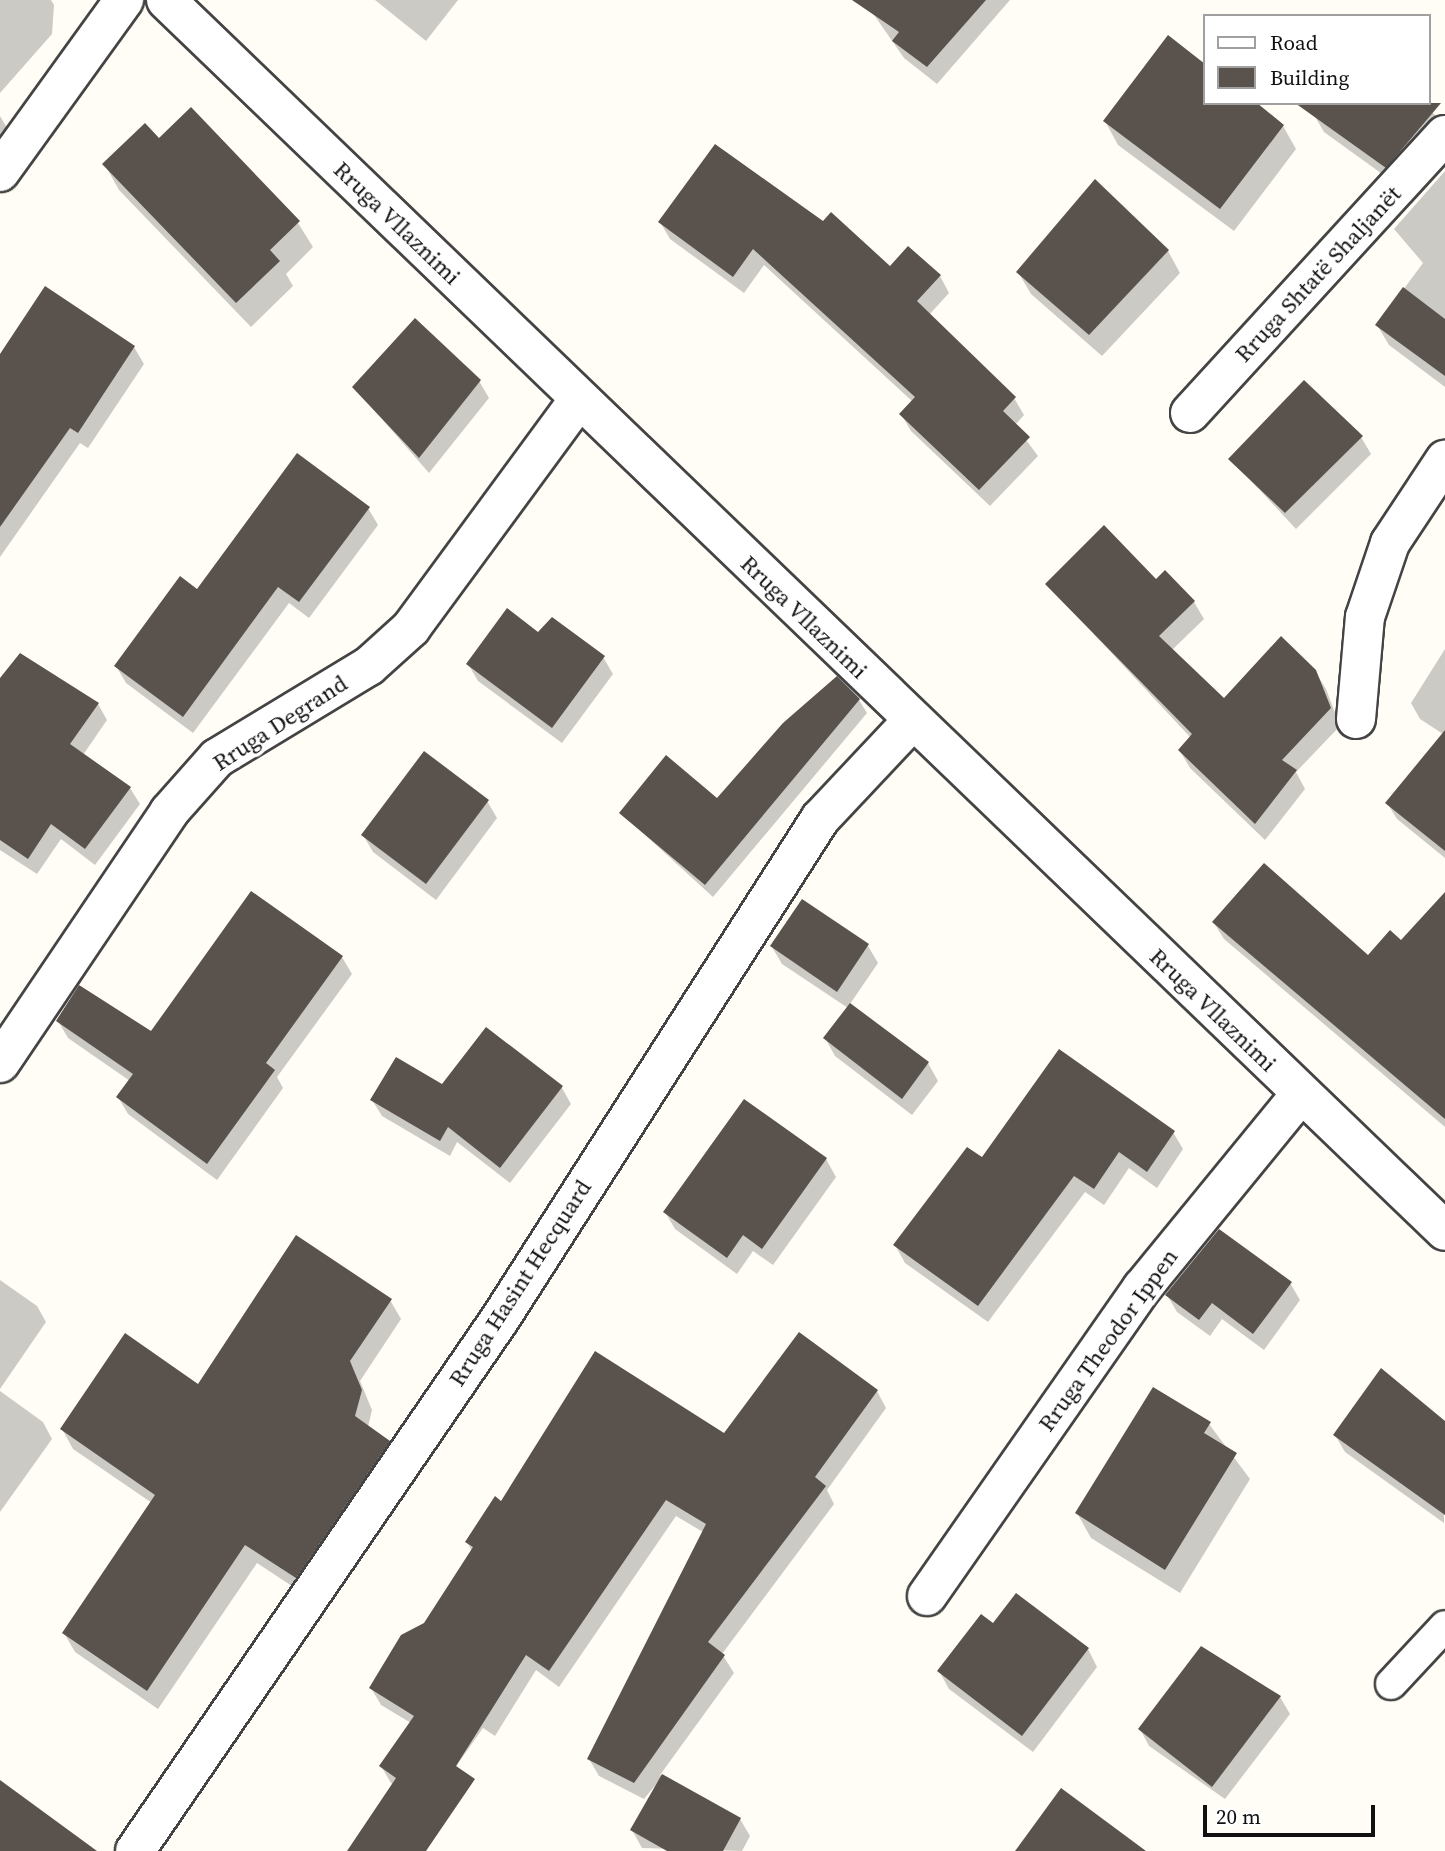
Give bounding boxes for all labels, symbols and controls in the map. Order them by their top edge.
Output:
legend [1204,14,1431,105]
text: Road [1270,28,1318,57]
text: Building [1270,63,1349,92]
street label: Rruga Vllaznimi [328,155,466,291]
street label: Rruga Shtatë Shaljanët [1229,180,1407,368]
street label: Rruga Vllaznimi [735,549,873,685]
street label: Rruga Degrand [208,669,352,777]
street label: Rruga Vllaznimi [1144,942,1282,1078]
street label: Rruga Hasint Hecquard [443,1175,597,1391]
street label: Rruga Theodor Ippen [1032,1243,1184,1437]
scale bar [1207,1792,1378,1836]
text: 20 m [1216,1802,1261,1831]

